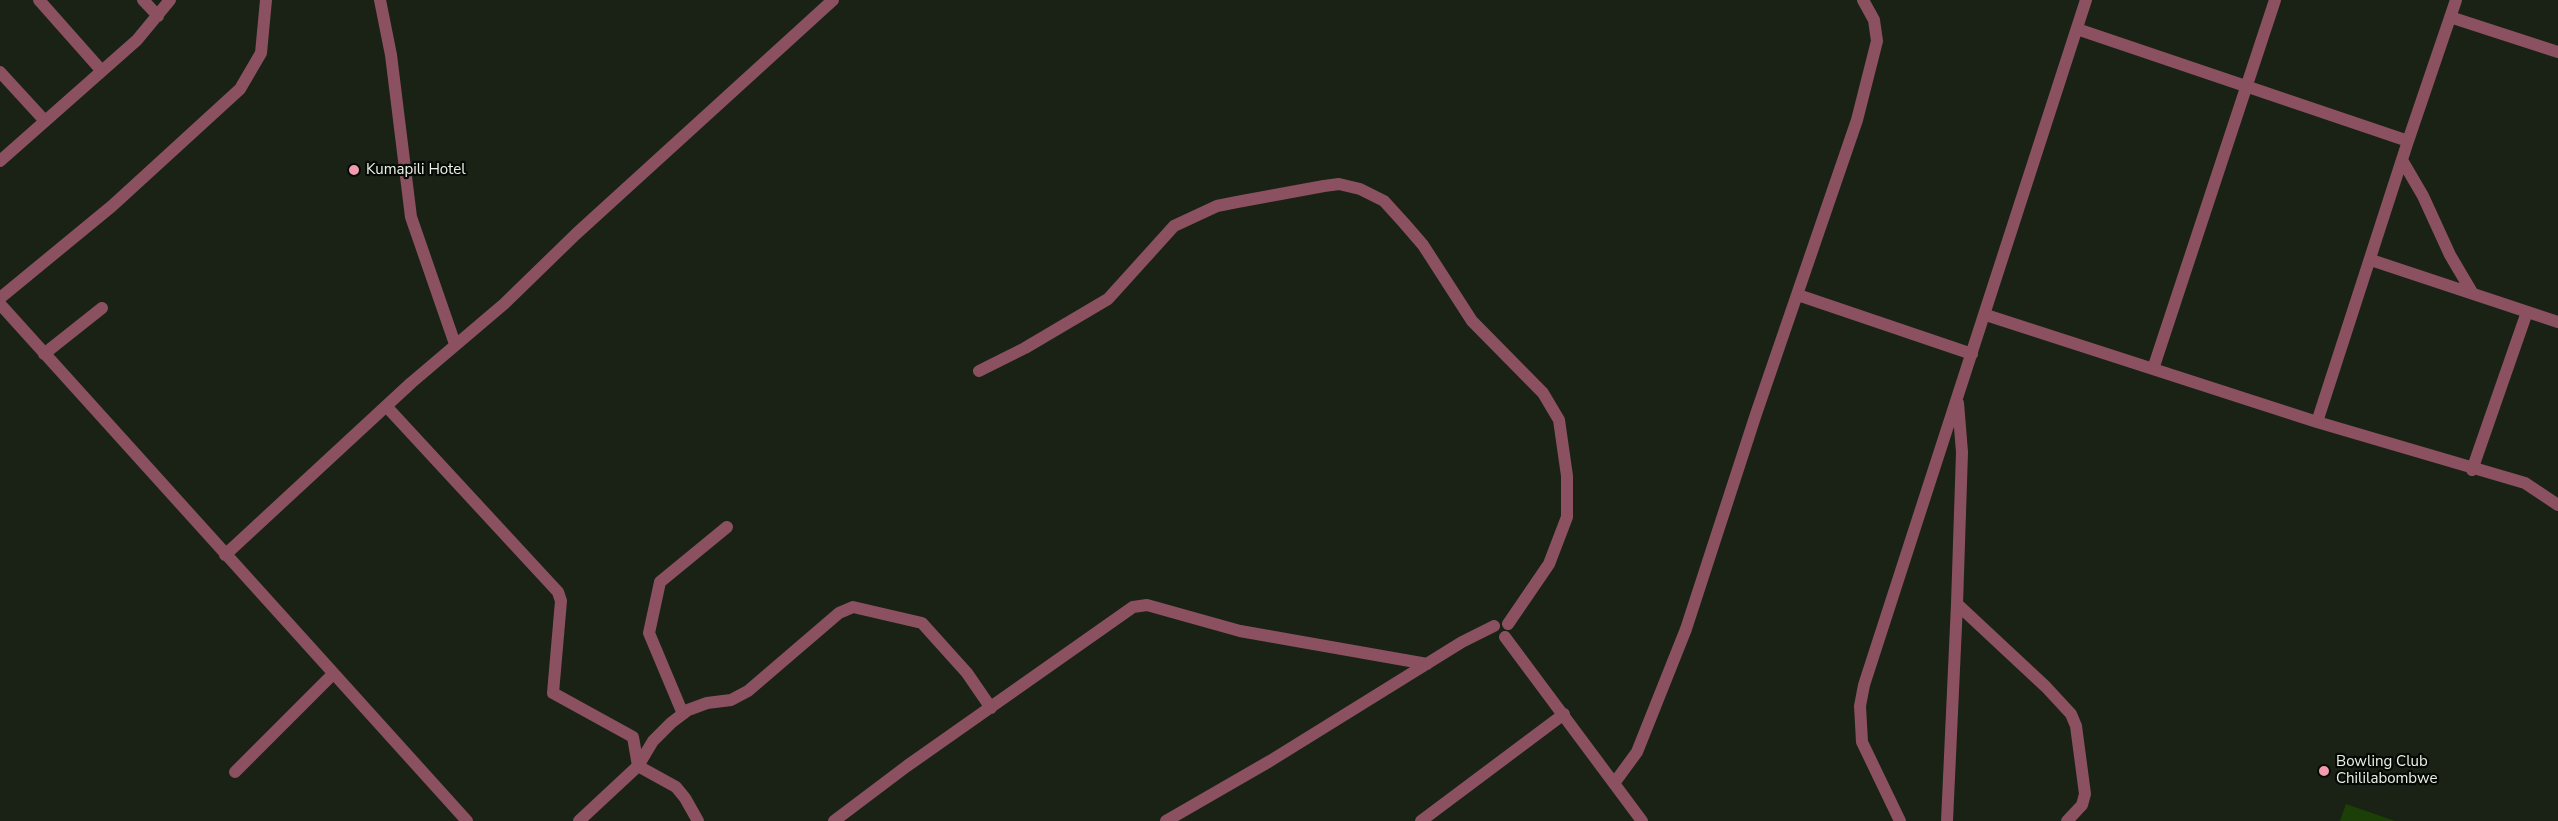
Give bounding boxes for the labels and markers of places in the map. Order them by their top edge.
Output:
place label: Kumapili Hotel [366,161,466,179]
marker: Kumapili Hotel [347,163,361,177]
place label: Bowling Club Chililabombwe [2336,753,2437,788]
marker: Bowling Club Chililabombwe [2317,764,2331,778]

